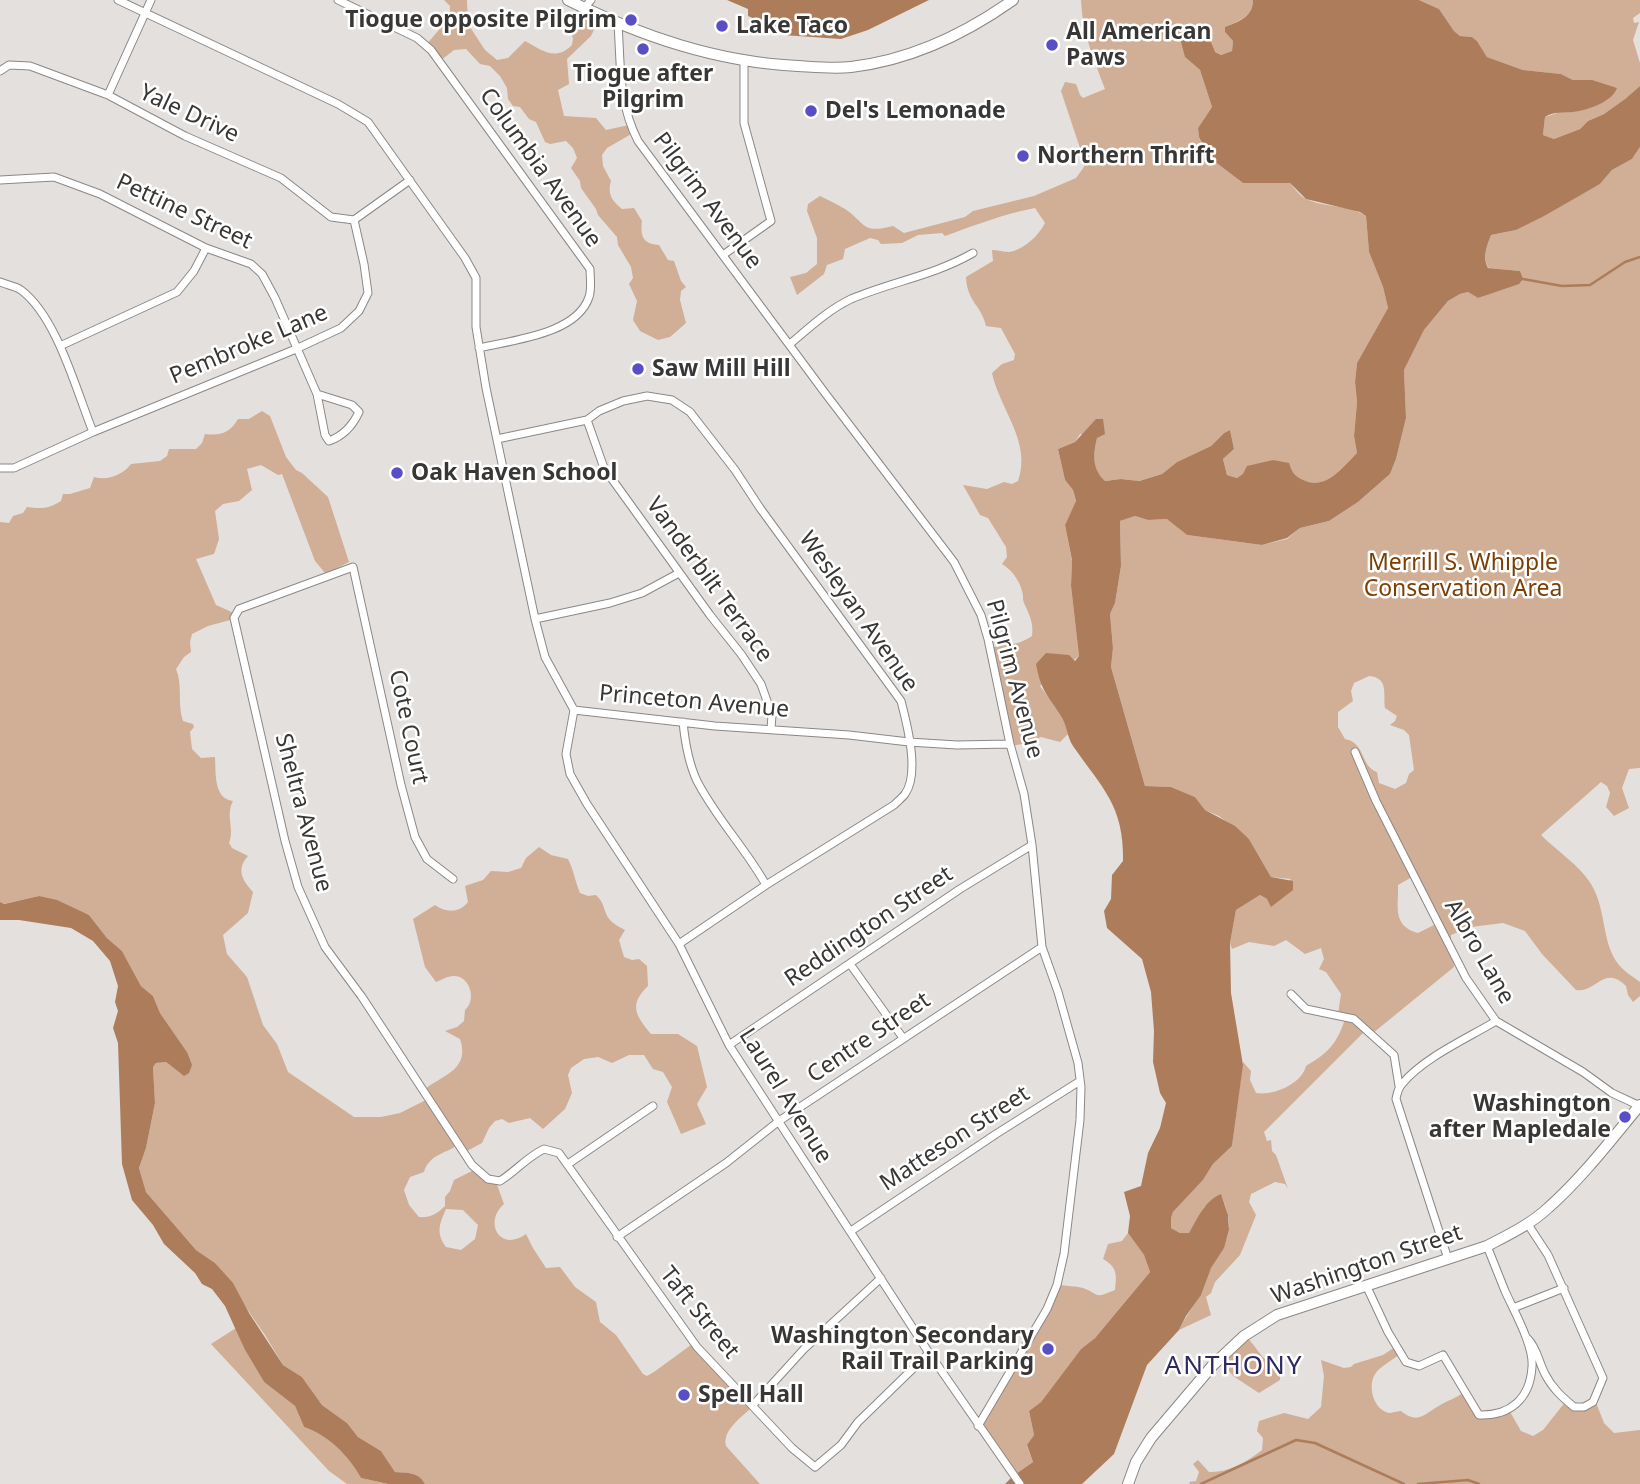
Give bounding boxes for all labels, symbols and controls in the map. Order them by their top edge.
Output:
place label: Tiogue opposite Pilgrim [345,6,617,34]
marker: Tiogue opposite Pilgrim [623,12,639,28]
place label: Lake Taco [736,12,848,40]
marker: Lake Taco [714,18,730,34]
place label: All American Paws [1066,18,1211,72]
marker: All American Paws [1044,37,1060,53]
marker: Tiogue after Pilgrim [635,41,651,57]
place label: Tiogue after Pilgrim [573,60,713,114]
street label: Yale Drive [135,79,243,149]
street label: Columbia Avenue [473,83,607,253]
place label: Del's Lemonade [825,97,1006,125]
marker: Del's Lemonade [803,103,819,119]
street label: Pilgrim Avenue [647,127,767,275]
place label: Northern Thrift [1037,142,1214,170]
marker: Northern Thrift [1015,148,1031,164]
street label: Pettine Street [112,168,256,256]
street label: Pembroke Lane [166,299,332,391]
place label: Saw Mill Hill [652,355,791,383]
marker: Saw Mill Hill [630,361,646,377]
place label: Oak Haven School [411,459,617,487]
marker: Oak Haven School [389,465,405,481]
street label: Vanderbilt Terrace [640,492,778,668]
street label: Wesleyan Avenue [793,527,923,697]
park label: Merrill S. Whipple Conservation Area [1364,549,1562,603]
street label: Pilgrim Avenue [979,596,1049,762]
street label: Cote Court [382,667,434,787]
street label: Princeton Avenue [598,680,790,724]
street label: Sheltra Avenue [269,731,337,895]
street label: Reddington Street [780,861,958,993]
street label: Albro Lane [1438,895,1520,1009]
street label: Centre Street [802,987,936,1089]
street label: Laurel Avenue [733,1023,837,1169]
street label: Matteson Street [875,1080,1035,1198]
place label: Washington after Mapledale [1429,1090,1611,1144]
marker: Washington after Mapledale [1617,1109,1633,1125]
street label: Washington Street [1268,1219,1466,1311]
street label: Taft Street [654,1261,744,1365]
place label: Washington Secondary Rail Trail Parking [771,1322,1034,1376]
marker: Washington Secondary Rail Trail Parking [1040,1341,1056,1357]
district label: ANTHONY [1165,1351,1303,1383]
place label: Spell Hall [698,1381,804,1409]
marker: Spell Hall [676,1387,692,1403]

